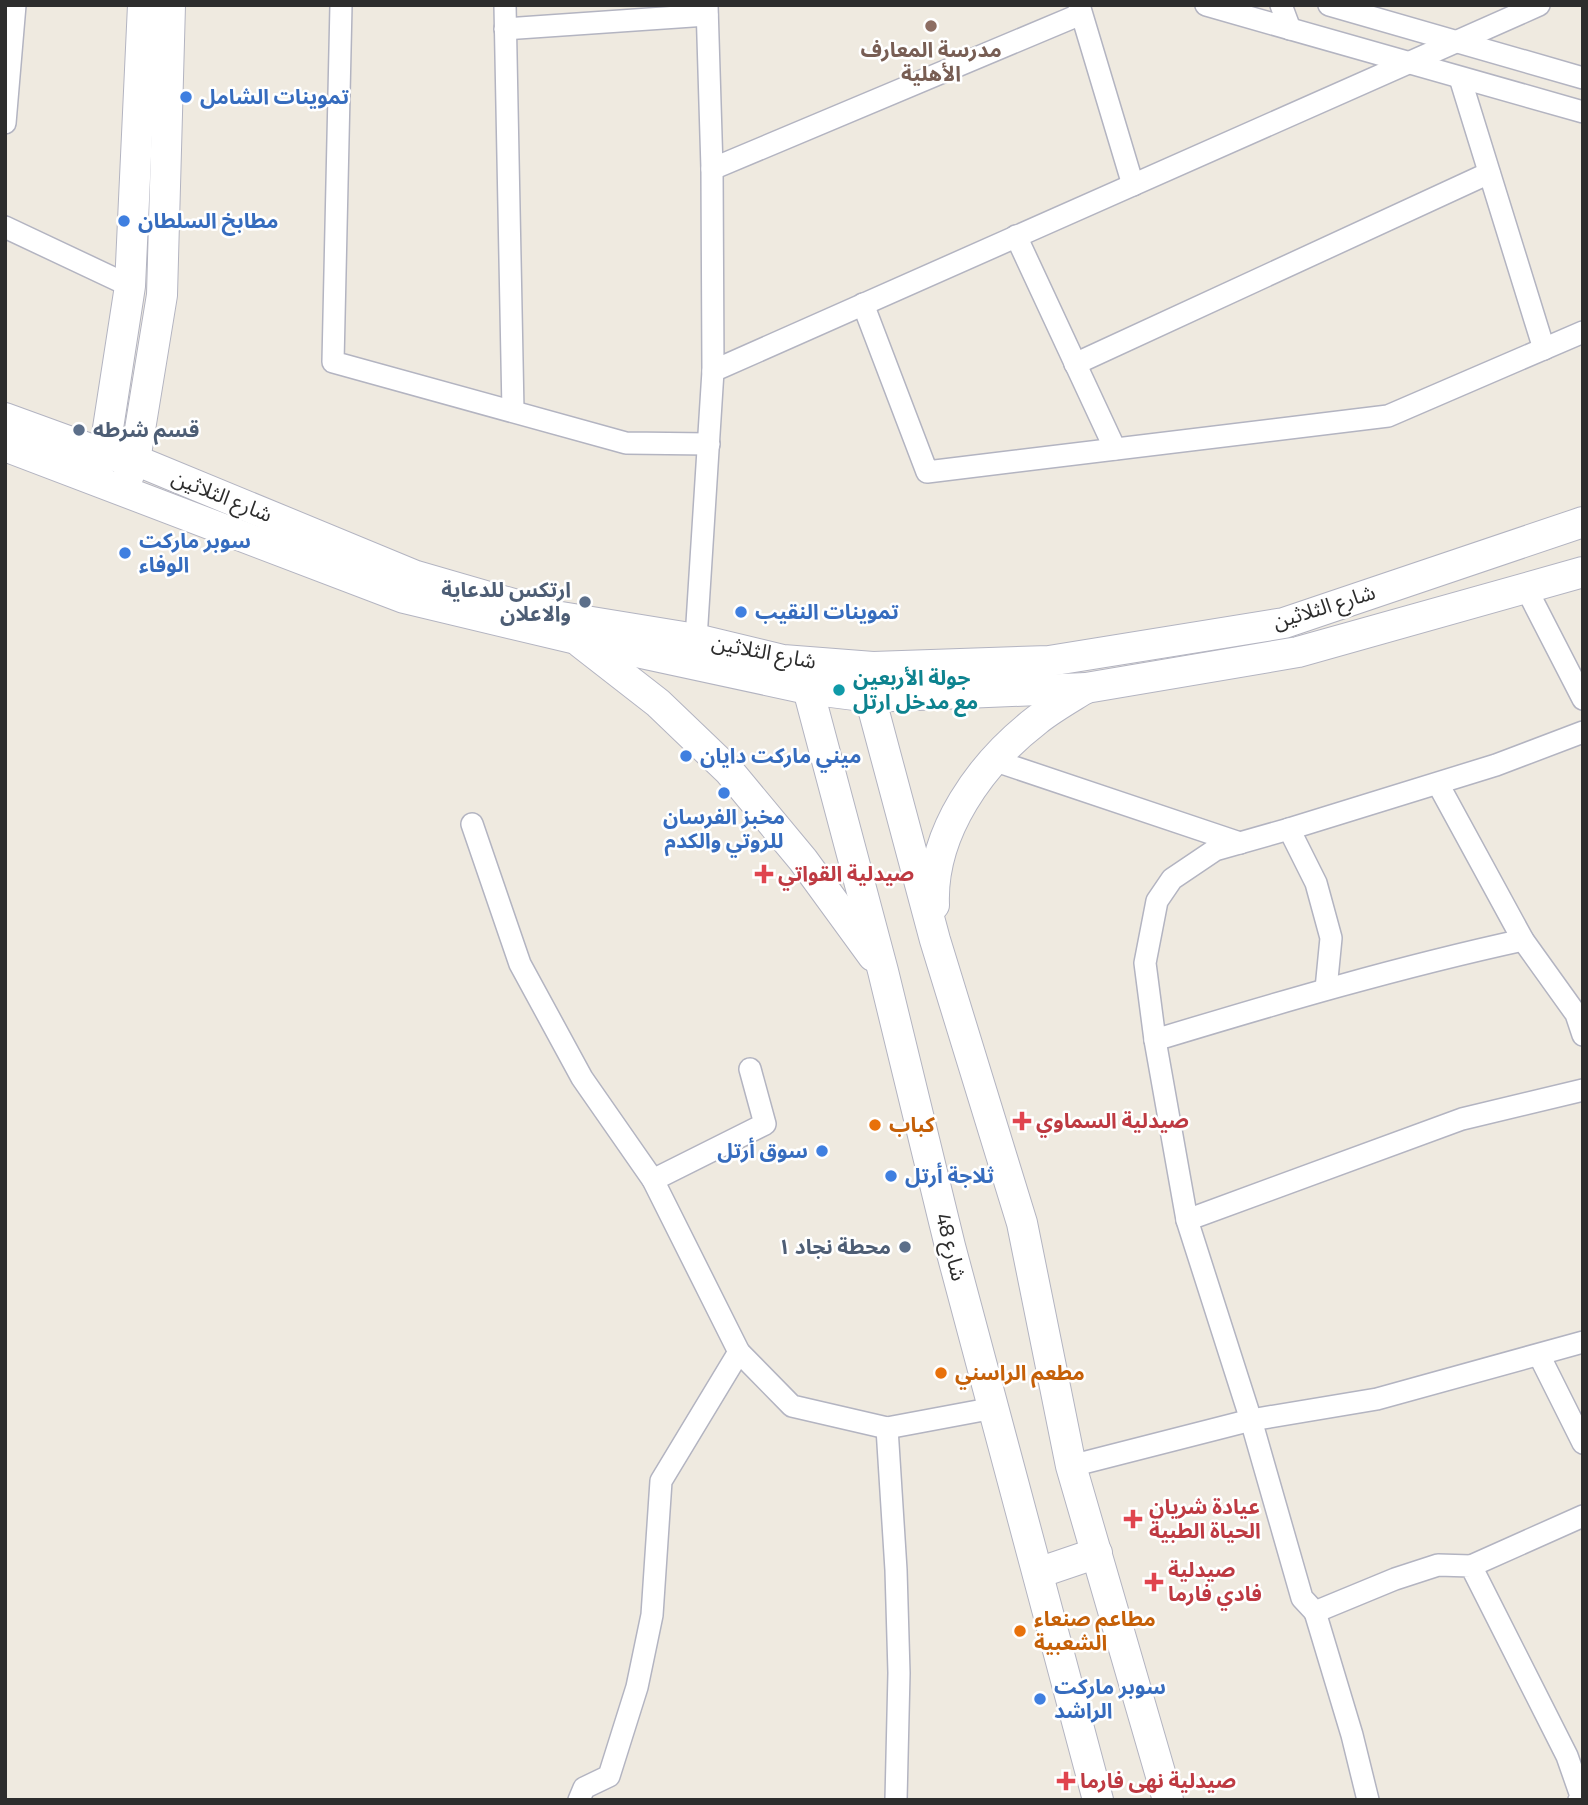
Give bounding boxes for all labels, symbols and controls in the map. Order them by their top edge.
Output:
marker: مدرسة المعارف الأهلية [923,18,939,34]
place label: مدرسة المعارف الأهلية [860,33,1002,89]
place label: تموينات الشامل [200,80,349,112]
marker: تموينات الشامل [178,89,194,105]
place label: مطابخ السلطان [138,204,279,236]
marker: مطابخ السلطان [116,213,132,229]
place label: قسم شرطه [93,413,199,445]
marker: قسم شرطه [71,422,87,438]
street label: شارع الثلاثين [167,460,277,530]
place label: سوبر ماركت الوفاء [139,524,251,580]
marker: سوبر ماركت الوفاء [117,545,133,561]
place label: ارتكس للدعاية والاعلان [441,573,571,629]
street label: شارع الثلاثين [1268,575,1379,637]
marker: ارتكس للدعاية والاعلان [577,594,593,610]
place label: تموينات النقيب [755,595,899,627]
marker: تموينات النقيب [733,604,749,620]
street label: شارع الثلاثين [709,625,819,677]
place label: جولة الأربعين مع مدخل ارتل [853,661,978,717]
marker: جولة الأربعين مع مدخل ارتل [831,682,847,698]
place label: ميني ماركت دايان [700,739,861,773]
marker: ميني ماركت دايان [678,748,694,764]
marker: مخبز الفرسان للروتي والكدم [716,785,732,801]
place label: مخبز الفرسان للروتي والكدم [663,800,785,858]
place label: صيدلية القواتي [778,857,914,891]
marker: صيدلية القواتي [756,866,772,882]
place label: صيدلية السماوي [1036,1104,1189,1138]
place label: كباب [889,1108,935,1140]
marker: صيدلية السماوي [1014,1113,1030,1129]
marker: كباب [867,1117,883,1133]
place label: سوق أرتل [717,1134,808,1166]
marker: سوق أرتل [814,1143,830,1159]
place label: ثلاجة أرتل [905,1159,994,1191]
marker: ثلاجة أرتل [883,1168,899,1184]
street label: شارع 48 [928,1209,976,1284]
place label: محطة نجاد ١ [778,1230,891,1262]
marker: محطة نجاد ١ [897,1239,913,1255]
place label: مطعم الراسني [955,1356,1085,1390]
marker: مطعم الراسني [933,1365,949,1381]
place label: عيادة شريان الحياة الطبية [1149,1490,1261,1546]
marker: عيادة شريان الحياة الطبية [1123,1509,1143,1529]
place label: صيدلية فادي فارما [1168,1553,1262,1611]
marker: صيدلية فادي فارما [1146,1574,1162,1590]
place label: مطاعم صنعاء الشعبية [1034,1602,1156,1658]
marker: مطاعم صنعاء الشعبية [1012,1623,1028,1639]
place label: سوبر ماركت الراشد [1054,1670,1166,1726]
marker: سوبر ماركت الراشد [1032,1691,1048,1707]
place label: صيدلية نهى فارما [1080,1764,1236,1796]
marker: صيدلية نهى فارما [1058,1773,1074,1789]

